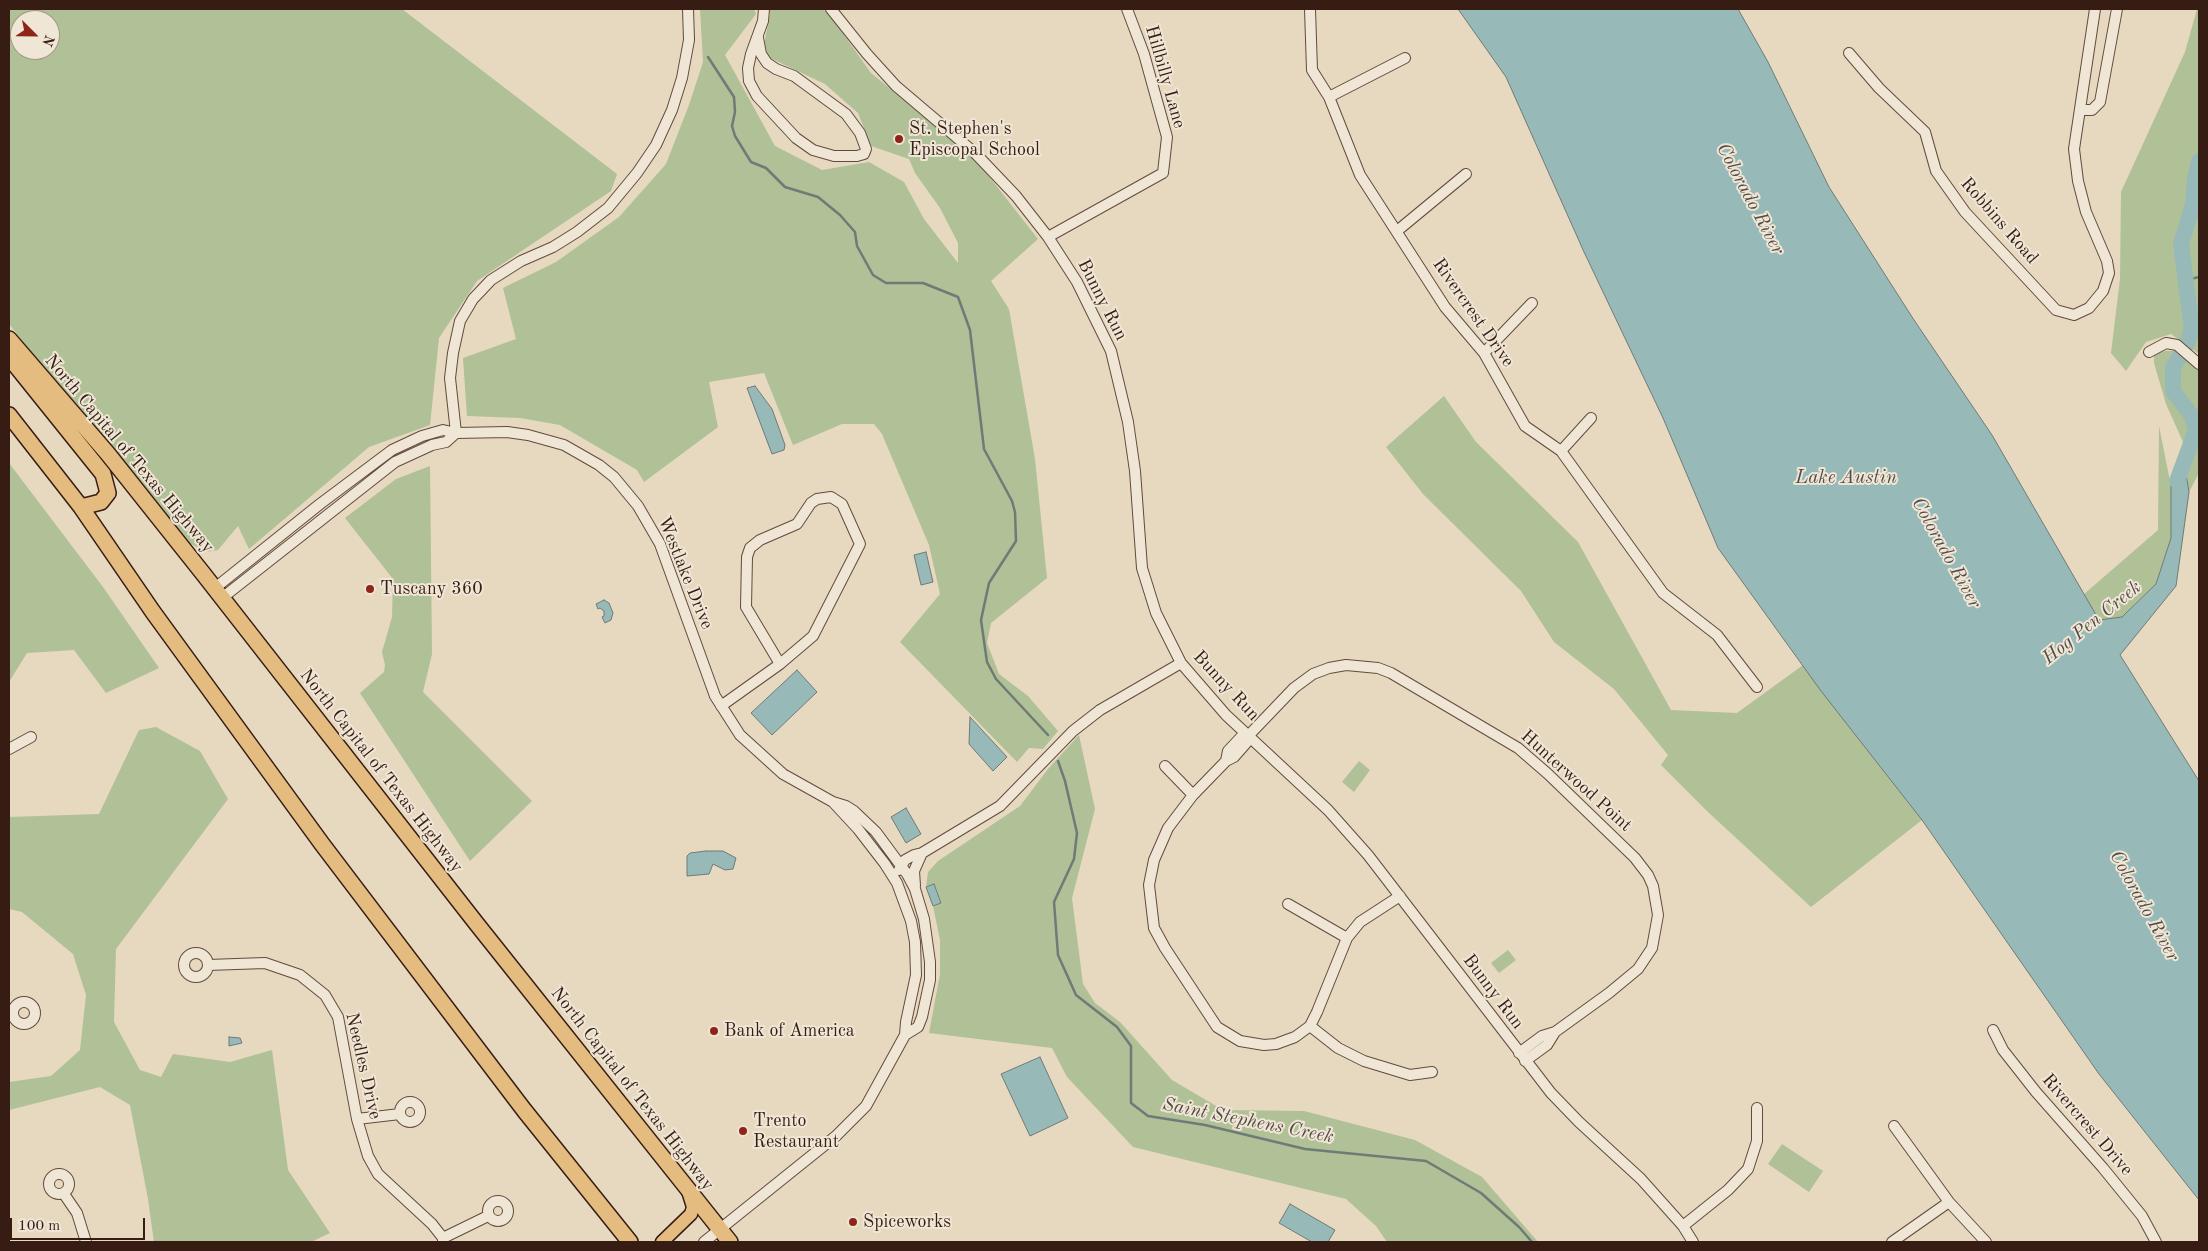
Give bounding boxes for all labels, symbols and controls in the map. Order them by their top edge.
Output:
north arrow [10,10,60,60]
street label: Hillbilly Lane [1140,23,1190,131]
text: N [39,33,56,48]
place label: St. Stephen's Episcopal School [909,118,1040,160]
marker: St. Stephen's Episcopal School [893,133,905,145]
water label: Colorado River [1711,139,1789,259]
street label: Robbins Road [1955,173,2043,269]
street label: Rivercrest Drive [1427,254,1519,372]
street label: Bunny Run [1072,256,1132,344]
street label: North Capital of Texas Highway [40,350,218,558]
water label: Lake Austin [1795,467,1897,489]
water label: Colorado River [1906,494,1986,612]
street label: Westlake Drive [653,514,717,632]
water label: Hog Pen Creek [2038,576,2146,670]
place label: Tuscany 360 [380,578,483,600]
marker: Tuscany 360 [364,583,376,595]
street label: Bunny Run [1188,646,1264,726]
street label: North Capital of Texas Highway [295,665,467,877]
street label: Hunterwood Point [1516,725,1636,837]
water label: Colorado River [2104,847,2184,965]
street label: Bunny Run [1458,950,1528,1034]
street label: North Capital of Texas Highway [546,983,718,1195]
street label: Needles Drive [340,1010,386,1122]
place label: Bank of America [724,1020,855,1042]
marker: Bank of America [708,1025,720,1037]
street label: Rivercrest Drive [2037,1070,2137,1180]
water label: Saint Stephens Creek [1160,1093,1336,1149]
place label: Trento Restaurant [753,1110,839,1152]
marker: Trento Restaurant [737,1125,749,1137]
scale bar [12,1208,148,1240]
place label: Spiceworks [863,1211,951,1233]
marker: Spiceworks [847,1216,859,1228]
text: 100 m [18,1219,60,1234]

